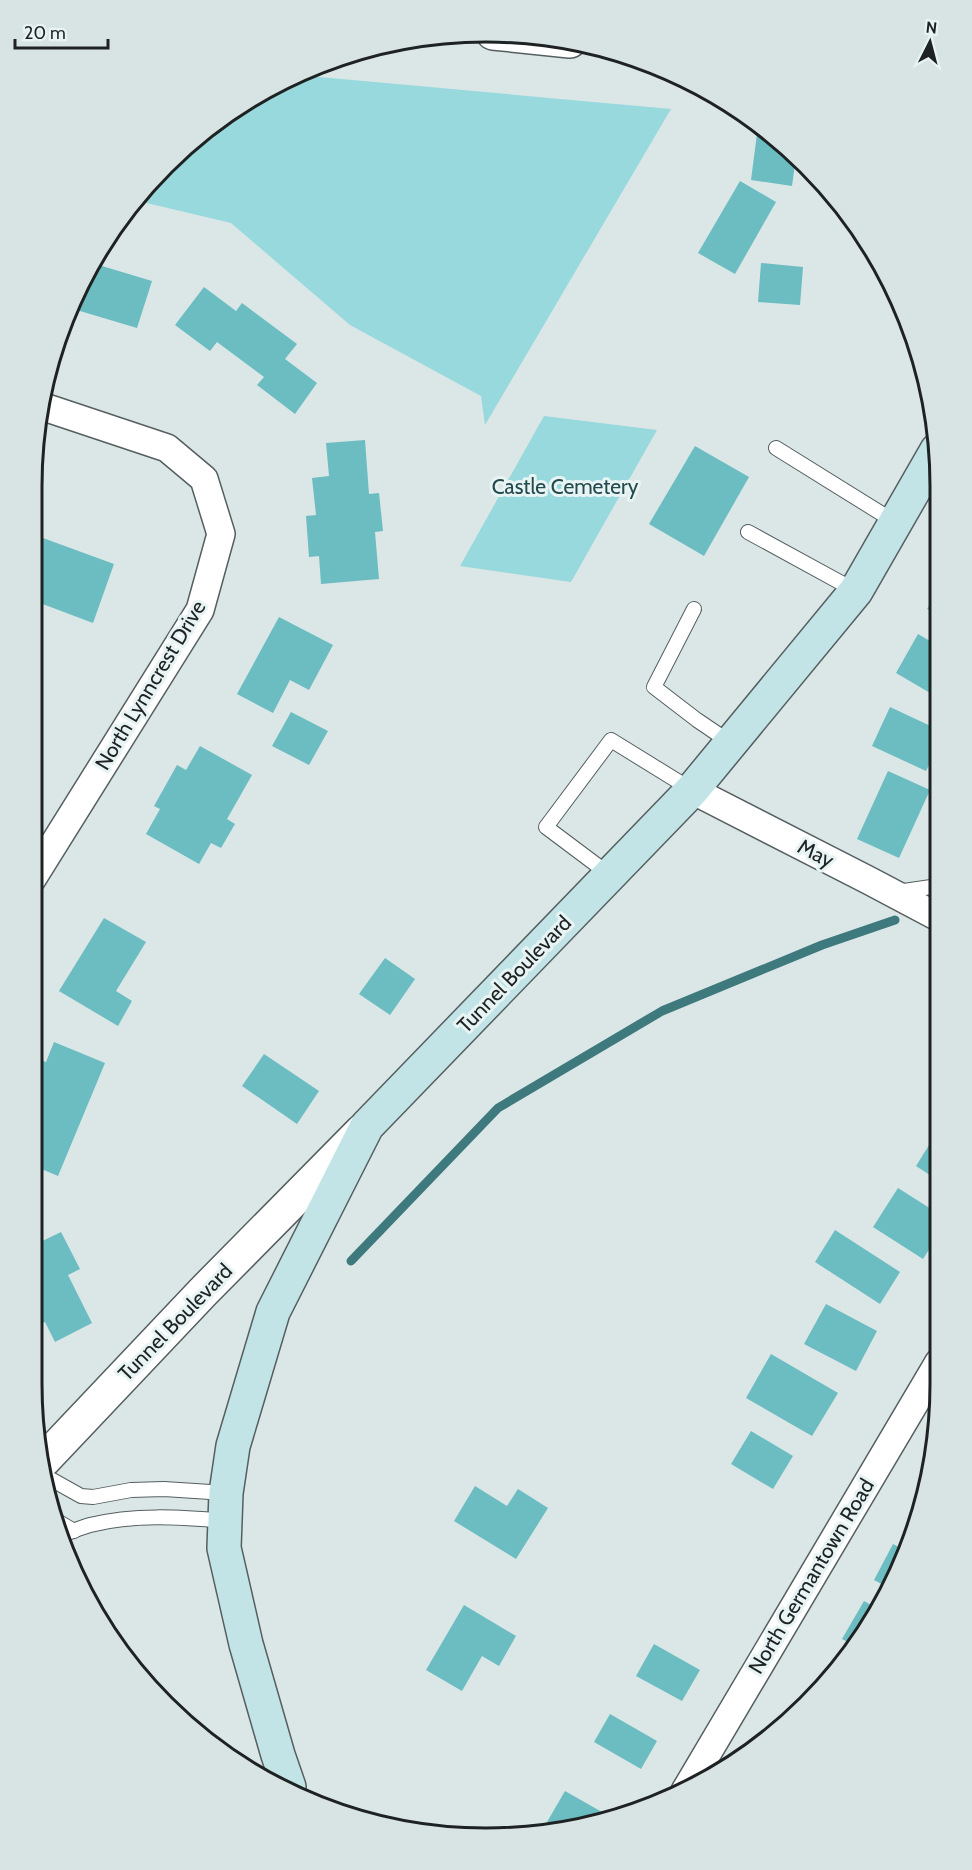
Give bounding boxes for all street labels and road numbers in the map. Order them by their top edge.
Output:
street label: North Lynncrest Drive [90,596,211,774]
street label: May [794,833,839,873]
street label: Tunnel Boulevard [452,910,576,1038]
street label: Tunnel Boulevard [113,1258,237,1386]
street label: North Germantown Road [743,1474,879,1678]

